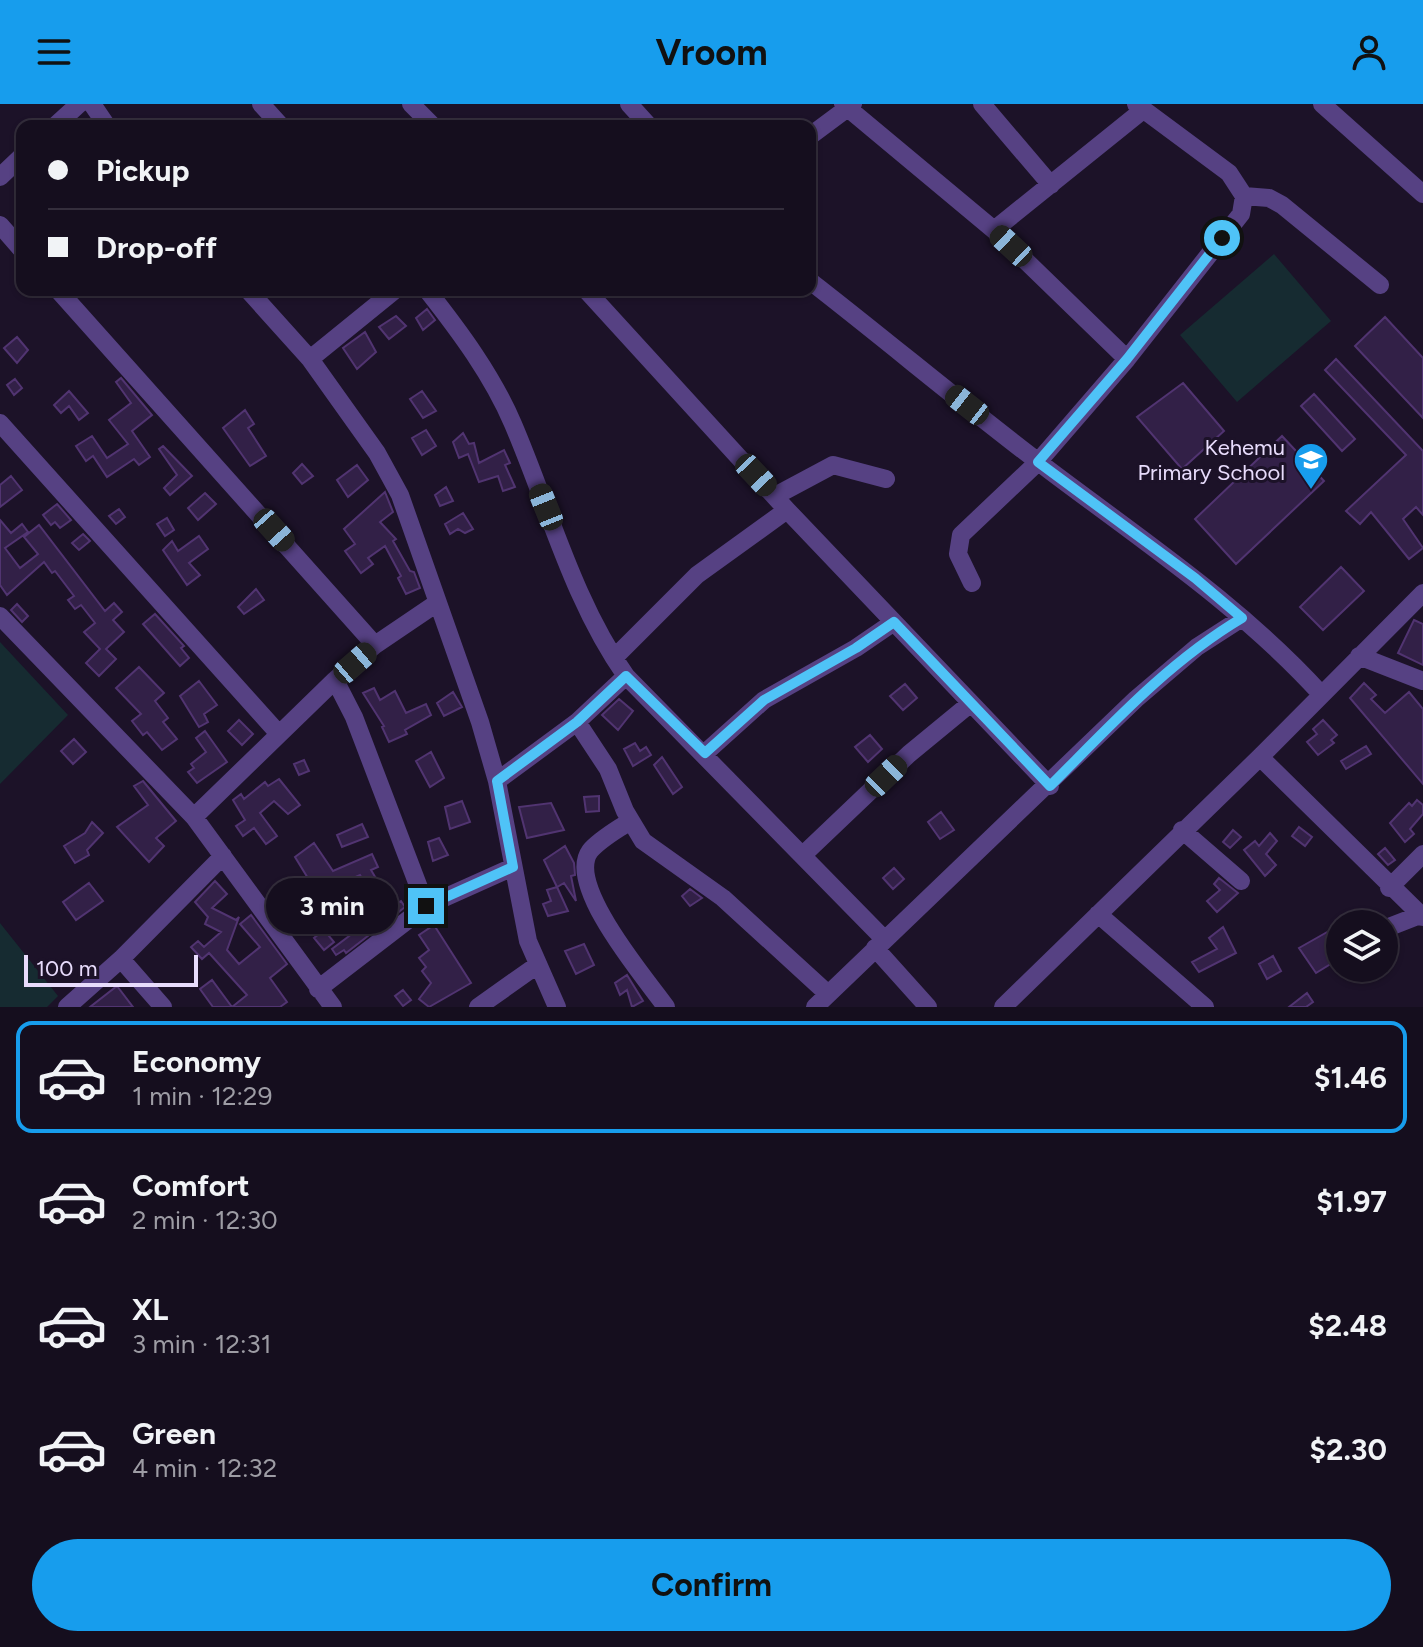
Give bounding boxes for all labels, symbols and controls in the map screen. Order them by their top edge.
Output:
icon: menu [32,30,76,74]
icon: person [1347,30,1391,74]
text: Vroom [655,31,768,74]
text: Pickup [96,152,190,189]
route start [1204,220,1240,256]
car [985,221,1037,271]
text: Drop-off [96,229,217,266]
car [941,381,993,429]
place label: Kehemu Primary School [1137,434,1285,486]
school or university icon: Kehemu Primary School [1292,441,1330,491]
car [731,449,781,501]
car [526,480,566,534]
car [249,504,299,556]
car [329,638,381,688]
car [860,751,912,801]
callout: 3 min [266,878,398,934]
route end [408,888,444,924]
text: 3 min [300,890,364,922]
map controls [1326,910,1398,982]
button: layers [1326,910,1398,982]
scale bar [24,951,198,987]
text: 100 m [36,955,97,982]
icon: car [36,1041,108,1113]
text: Economy [132,1043,261,1080]
text: $1.46 [1314,1059,1387,1096]
text: 1 min · 12:29 [132,1080,272,1112]
icon: car [36,1165,108,1237]
text: Comfort [132,1167,250,1204]
text: $1.97 [1316,1183,1387,1220]
text: 2 min · 12:30 [132,1204,278,1236]
icon: car [36,1289,108,1361]
text: XL [132,1291,168,1328]
text: $2.48 [1308,1307,1387,1344]
text: 3 min · 12:31 [132,1328,271,1360]
icon: car [36,1413,108,1485]
text: Green [132,1415,216,1452]
text: $2.30 [1309,1431,1387,1468]
text: 4 min · 12:32 [132,1452,277,1484]
button: Confirm [32,1539,1391,1631]

